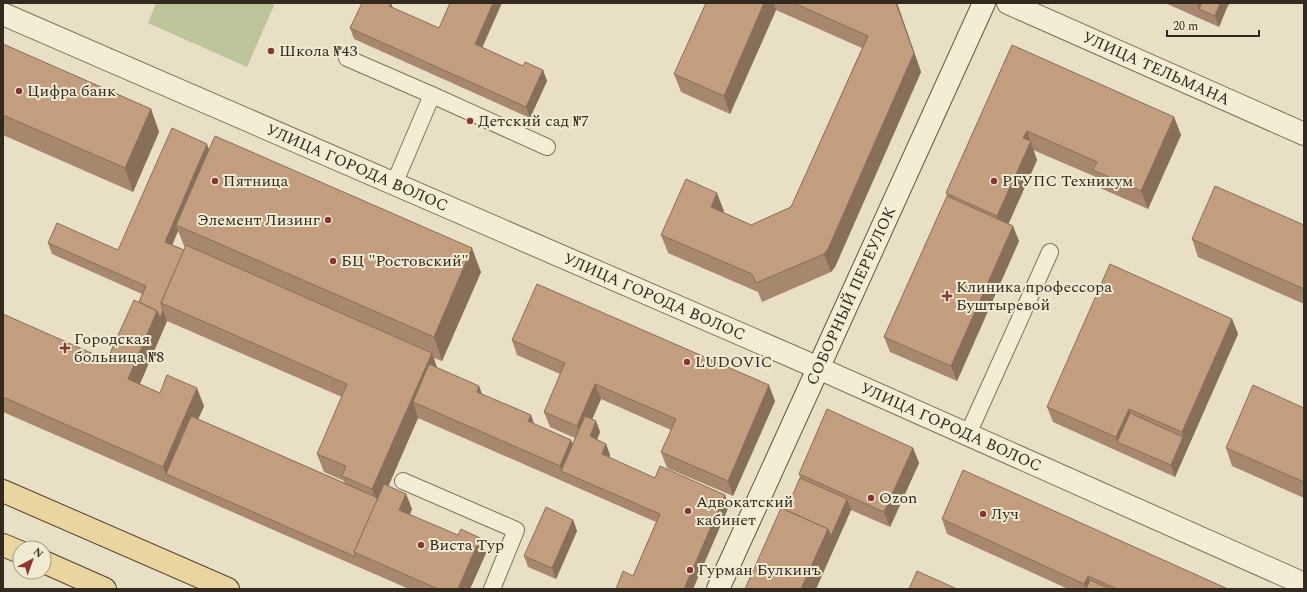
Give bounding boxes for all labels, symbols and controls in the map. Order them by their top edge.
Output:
scale bar [1167,12,1259,38]
text: 20 m [1173,17,1198,36]
street label: УЛИЦА ТЕЛЬМАНА [1078,25,1234,112]
place label: Школа №43 [279,39,358,63]
marker: Школа №43 [266,46,276,56]
place label: Цифра банк [27,79,116,103]
marker: Цифра банк [14,86,24,96]
place label: Детский сад №7 [478,109,589,133]
marker: Детский сад №7 [465,116,475,126]
street label: УЛИЦА ГОРОДА ВОЛОС [262,118,452,218]
place label: Пятница [223,169,288,193]
place label: РГУПС Техникум [1002,169,1133,193]
marker: Пятница [210,176,220,186]
marker: РГУПС Техникум [989,176,999,186]
street label: СОБОРНЫЙ ПЕРЕУЛОК [800,202,902,389]
place label: Элемент Лизинг [197,208,320,232]
marker: Элемент Лизинг [323,215,333,225]
street label: УЛИЦА ГОРОДА ВОЛОС [559,247,749,347]
place label: БЦ "Ростовский" [341,249,469,273]
marker: БЦ "Ростовский" [328,256,338,266]
place label: Клиника профессора Буштыревой [956,275,1112,317]
marker: Клиника профессора Буштыревой [941,290,953,302]
place label: Городская больница №8 [74,327,164,369]
marker: Городская больница №8 [59,342,71,354]
place label: LUDOVIC [695,350,772,374]
marker: LUDOVIC [682,357,692,367]
street label: УЛИЦА ГОРОДА ВОЛОС [856,376,1046,478]
place label: Ozon [879,486,917,510]
place label: Адвокатский кабинет [696,490,793,532]
marker: Ozon [866,493,876,503]
place label: Луч [991,502,1019,526]
marker: Адвокатский кабинет [683,506,693,516]
marker: Луч [978,509,988,519]
place label: Виста Тур [429,533,504,557]
north arrow [12,540,52,580]
marker: Виста Тур [416,540,426,550]
text: N [29,543,47,562]
place label: Гурман Булкинъ [698,558,821,582]
marker: Гурман Булкинъ [685,565,695,575]

